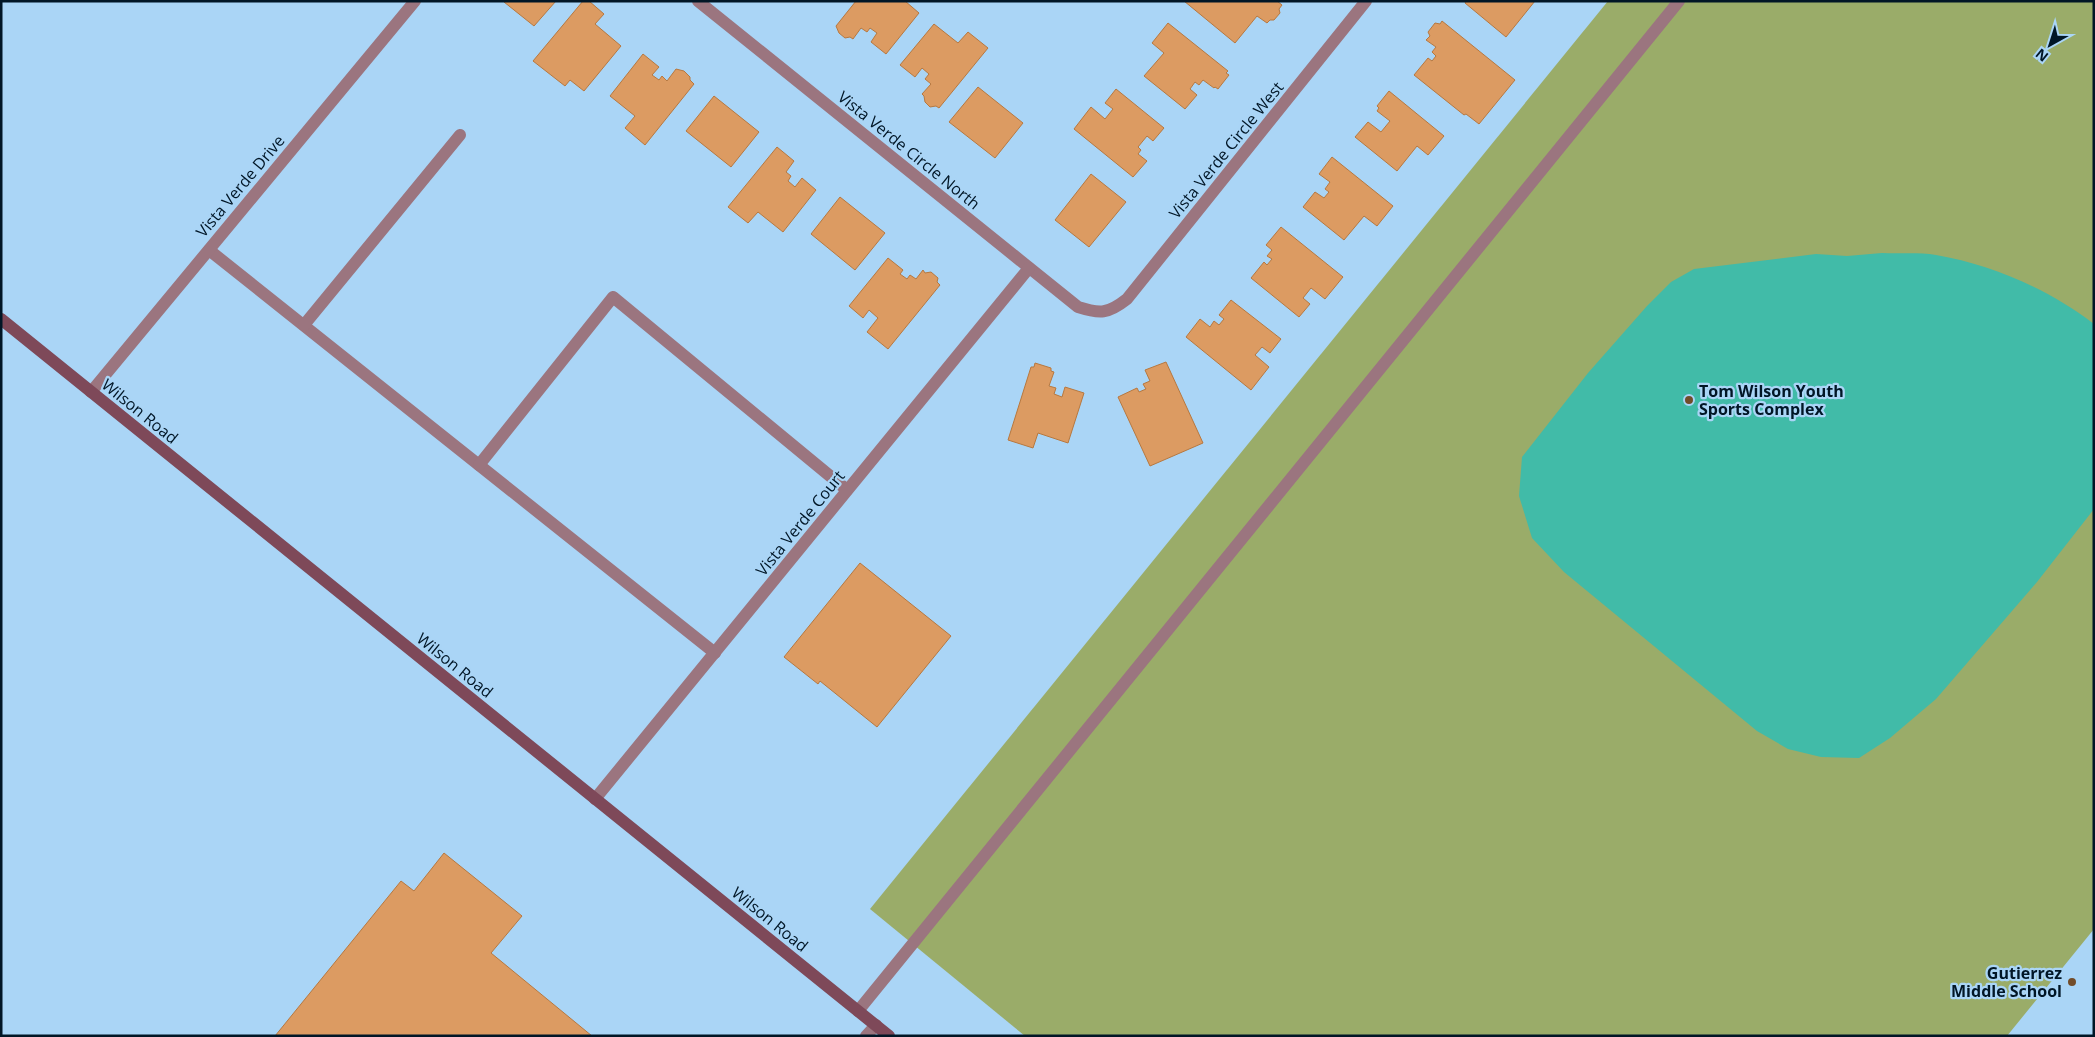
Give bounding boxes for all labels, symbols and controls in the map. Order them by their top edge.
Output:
north arrow [2025,20,2075,70]
text: N [2031,45,2052,66]
street label: Vista Verde Circle West [1164,77,1288,223]
street label: Vista Verde Circle North [833,86,985,214]
street label: Vista Verde Drive [191,130,289,242]
street label: Wilson Road [97,373,183,449]
place label: Tom Wilson Youth Sports Complex [1699,380,1844,420]
marker: Tom Wilson Youth Sports Complex [1683,394,1695,406]
street label: Vista Verde Court [751,465,850,580]
street label: Wilson Road [412,627,498,703]
street label: Wilson Road [727,881,813,957]
place label: Gutierrez Middle School [1951,962,2062,1002]
marker: Gutierrez Middle School [2066,976,2078,988]

